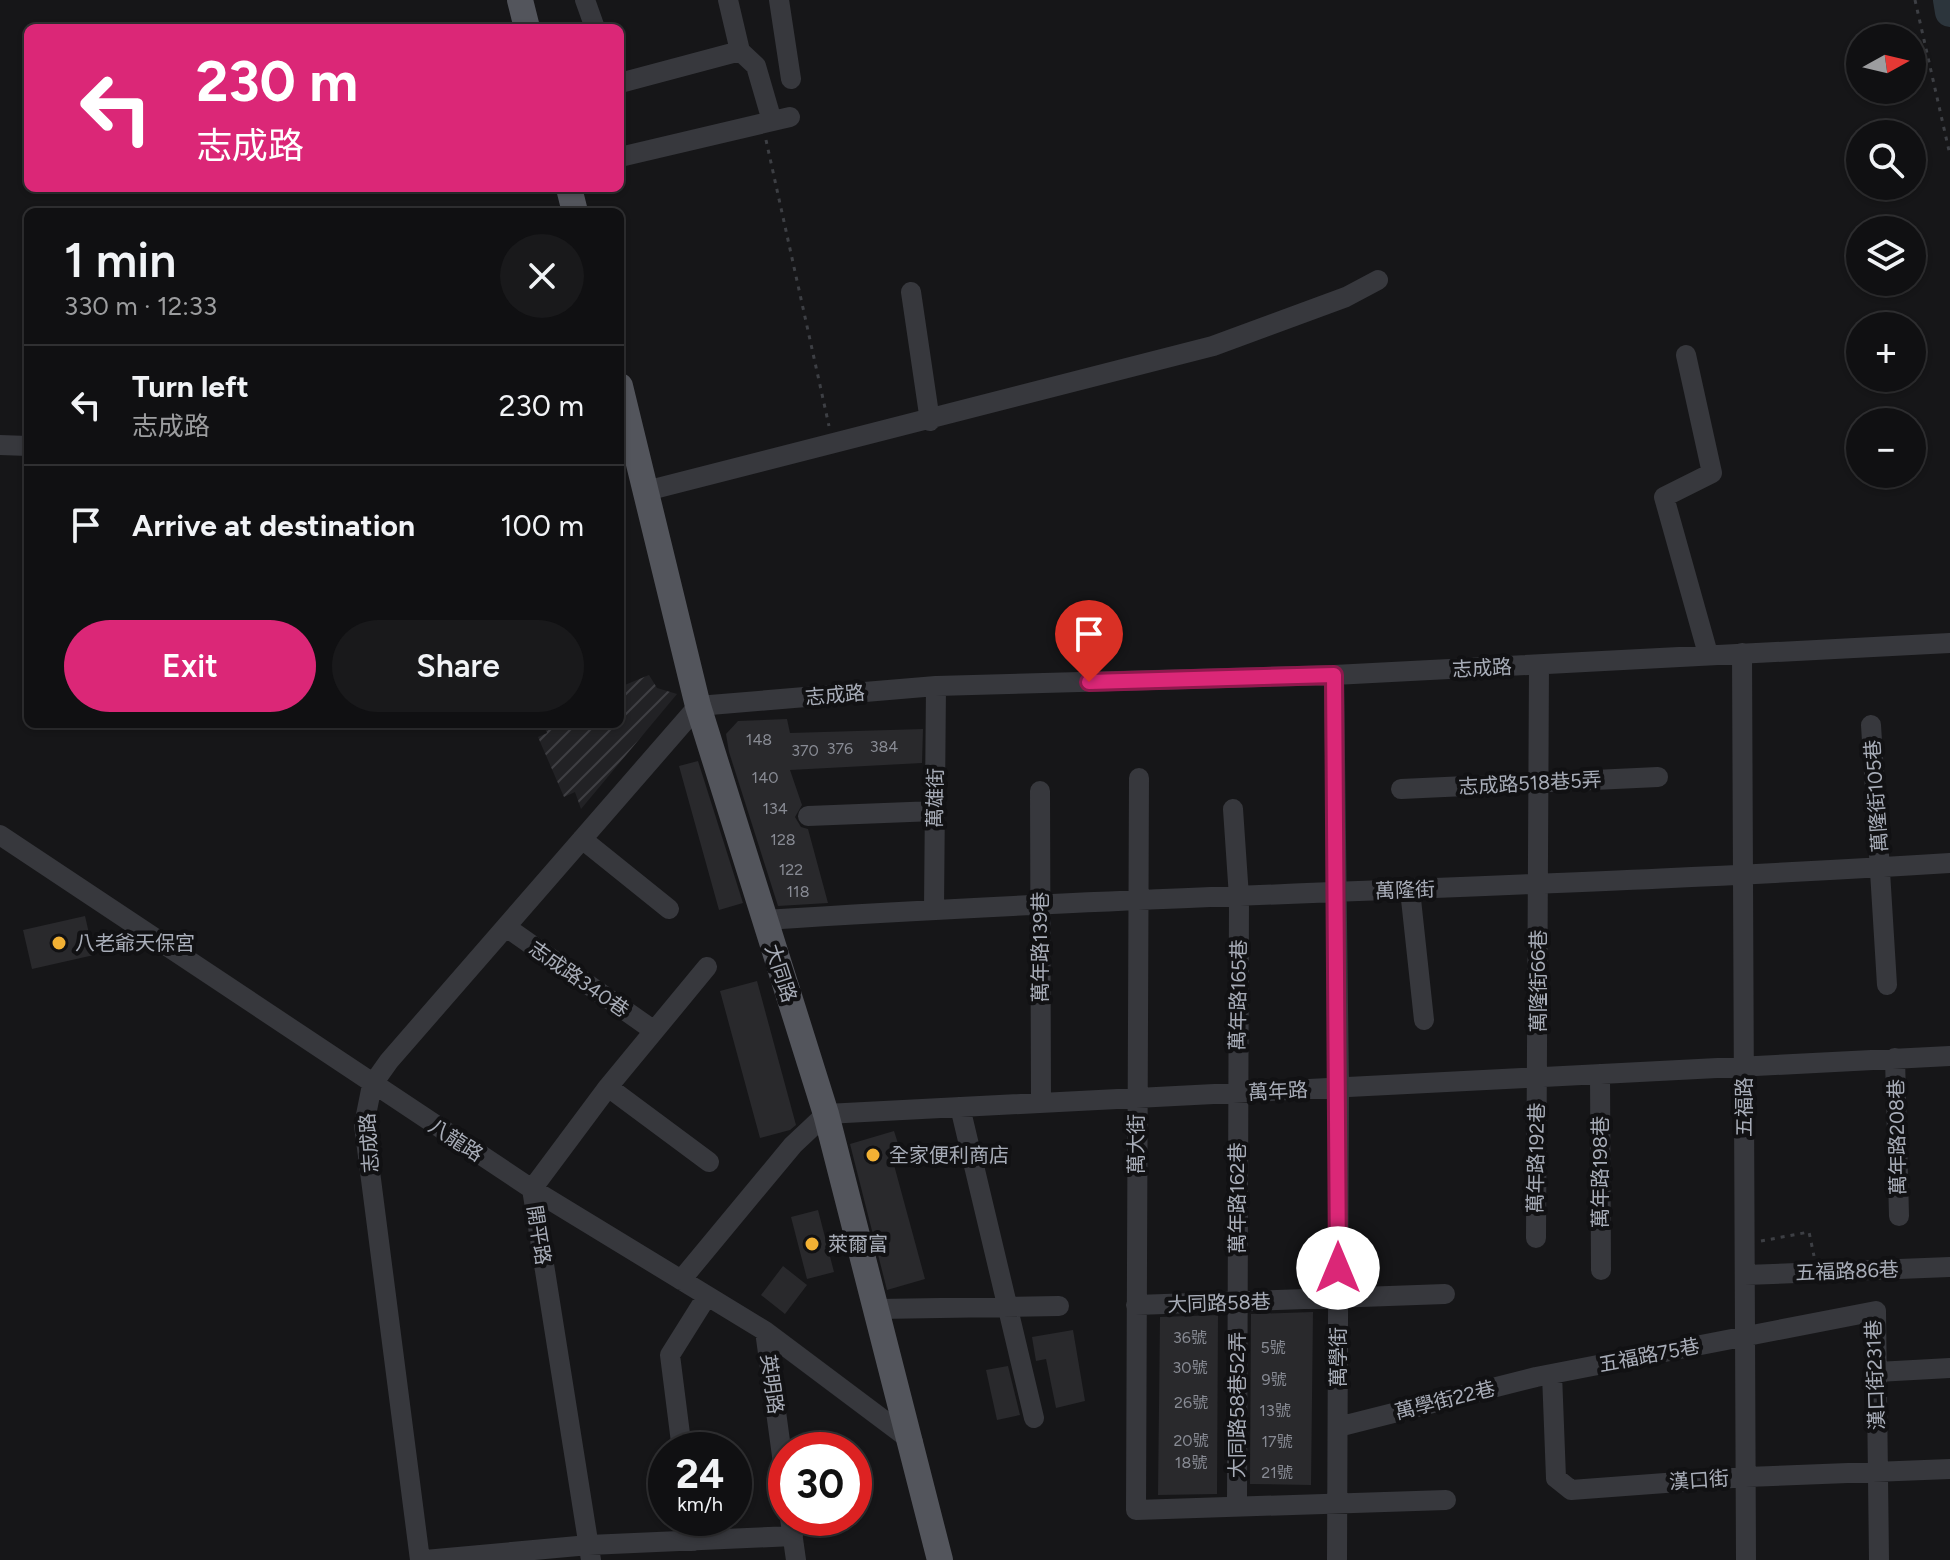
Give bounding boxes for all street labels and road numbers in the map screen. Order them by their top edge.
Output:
street label: 志成路 [1451,654,1513,682]
street label: 志成路 [804,680,866,710]
street label: 萬隆街105巷 [1860,739,1892,853]
street label: 志成路518巷5弄 [1458,767,1602,799]
street label: 萬雄街 [922,768,948,828]
street label: 萬隆街 [1375,877,1435,903]
street label: 萬年路139巷 [1028,892,1052,1002]
street label: 萬隆街66巷 [1526,930,1550,1032]
street label: 志成路340巷 [525,936,633,1022]
street label: 萬年路165巷 [1225,939,1251,1051]
street label: 大同路 [760,941,802,1005]
street label: 萬年路 [1247,1077,1309,1105]
street label: 五福路 [1732,1077,1756,1137]
street label: 萬年路208巷 [1884,1079,1910,1195]
street label: 萬年路192巷 [1523,1102,1549,1214]
street label: 志成路 [355,1112,383,1174]
street label: 八龍路 [424,1114,488,1166]
street label: 萬大街 [1124,1114,1148,1174]
street label: 萬年路198巷 [1588,1116,1612,1228]
street label: 萬年路162巷 [1225,1143,1249,1253]
street label: 開平路 [522,1203,556,1267]
street label: 五福路86巷 [1795,1257,1899,1285]
street label: 大同路58巷 [1167,1289,1271,1317]
street label: 漢口街231巷 [1861,1319,1889,1431]
street label: 萬學街 [1326,1327,1350,1387]
street label: 大同路58巷52弄 [1225,1332,1249,1478]
street label: 五福路75巷 [1597,1333,1701,1377]
street label: 英明路 [756,1353,788,1415]
street label: 萬學街22巷 [1392,1376,1498,1424]
street label: 漢口街 [1668,1466,1730,1494]

